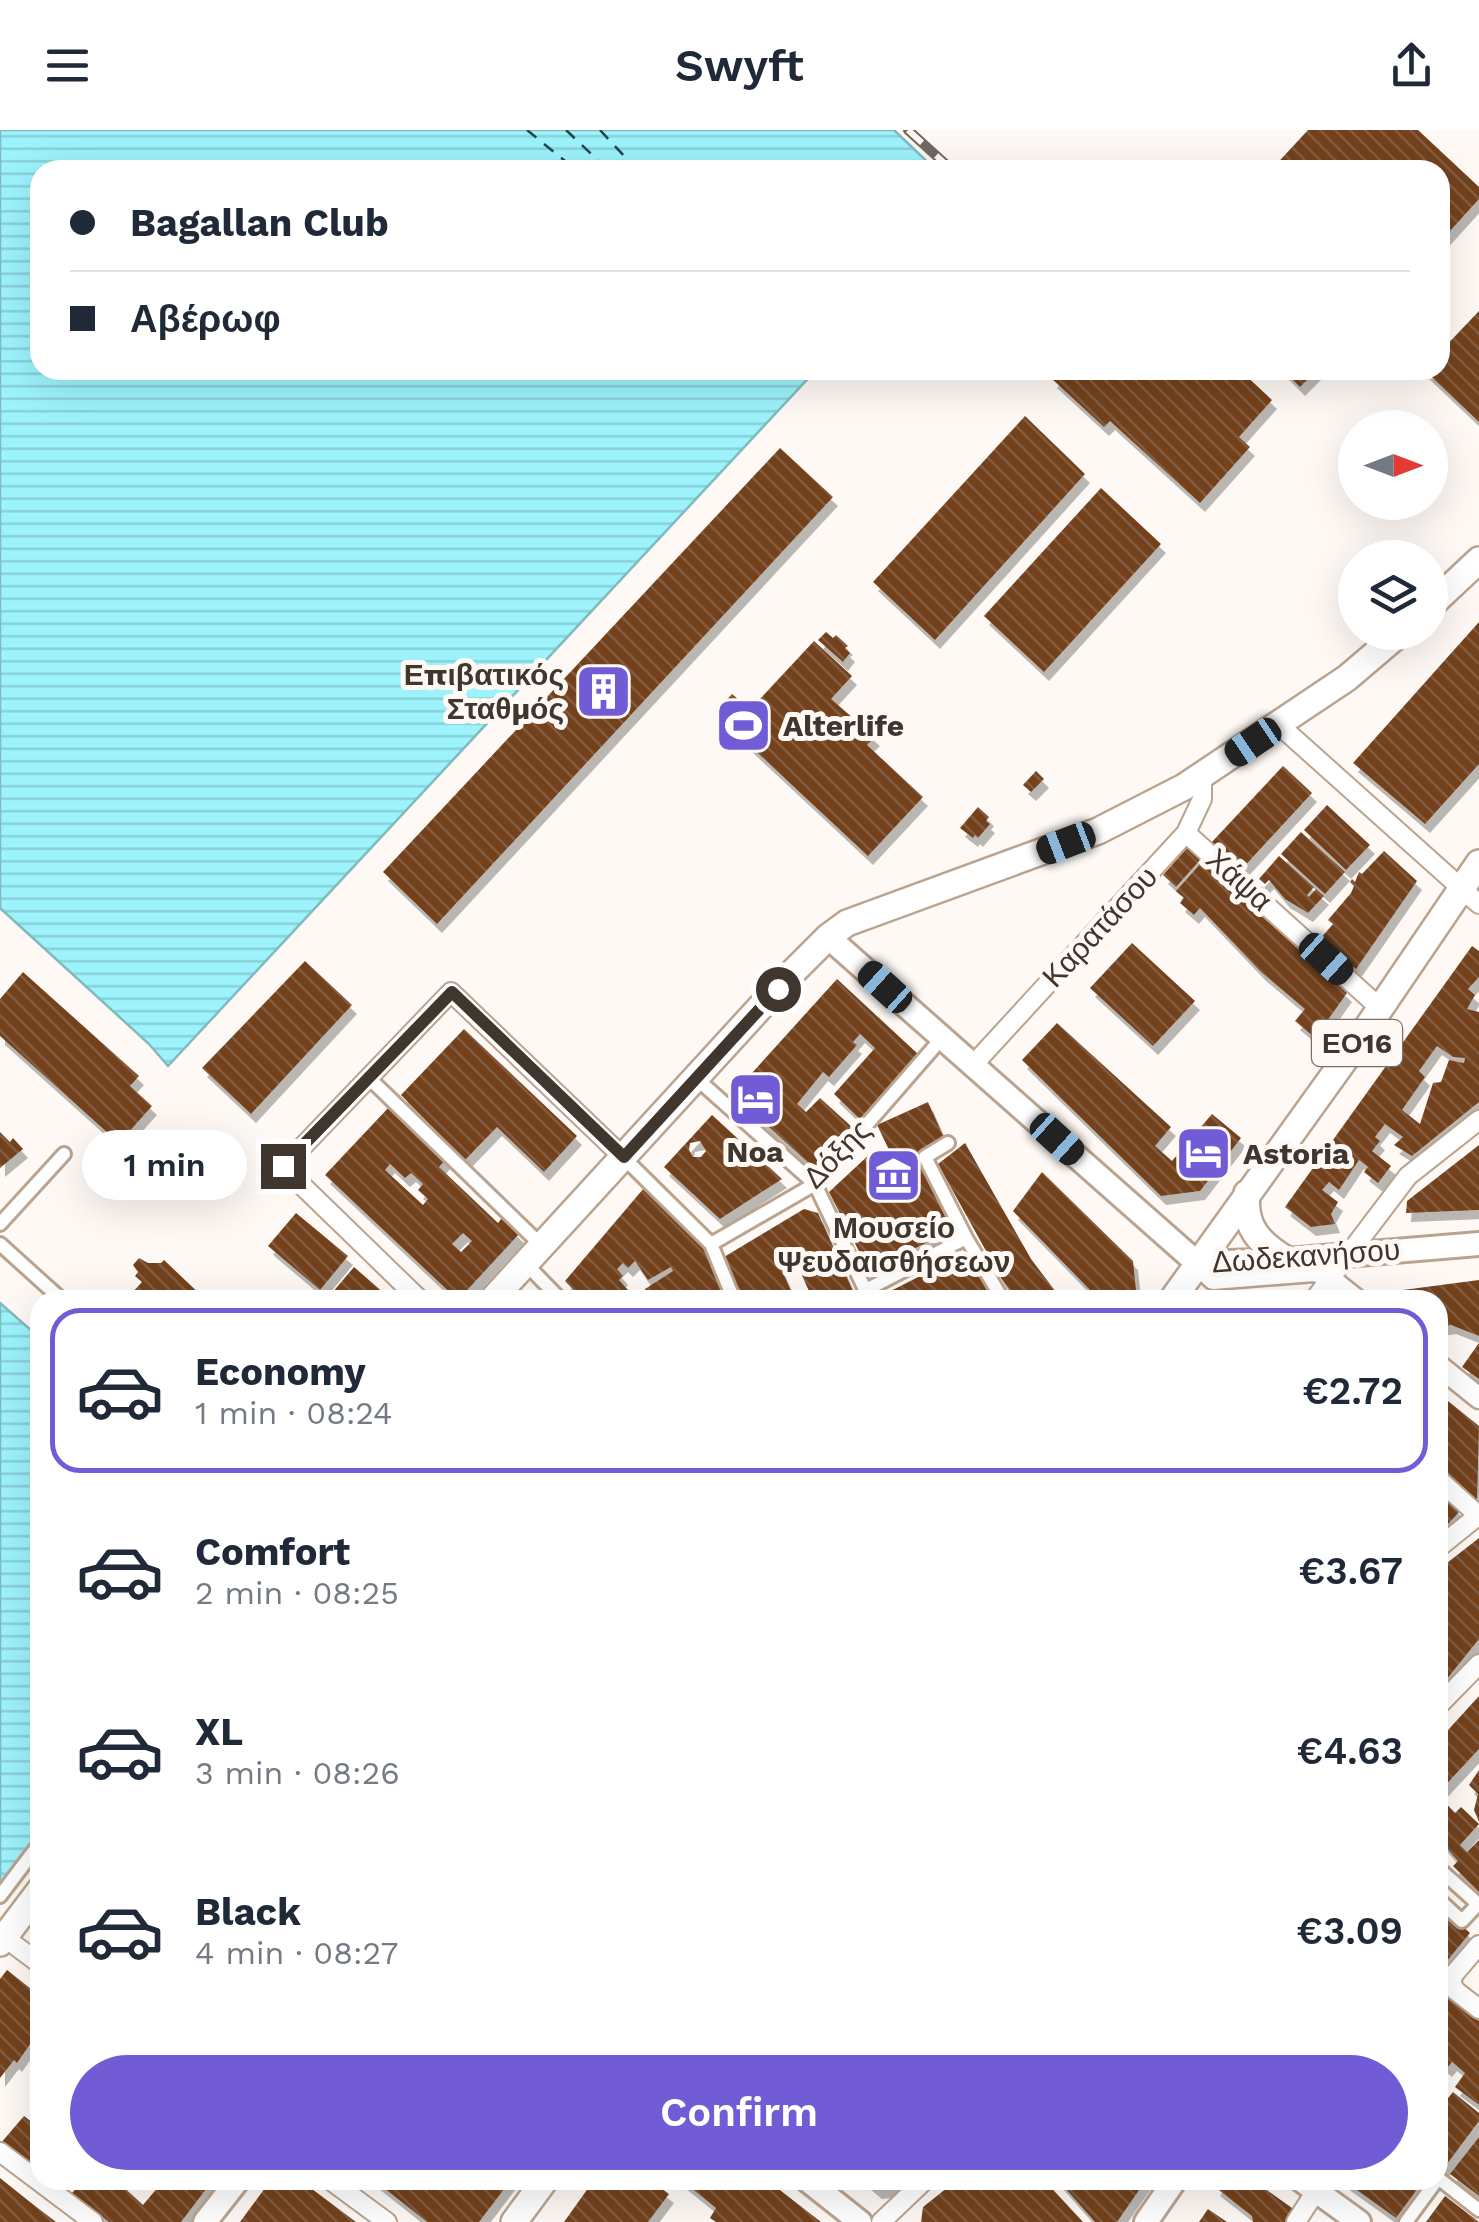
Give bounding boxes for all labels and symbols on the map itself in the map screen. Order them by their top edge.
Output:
north arrow [1338,410,1448,520]
place label: Επιβατικός Σταθμός [404,657,564,726]
building icon: Επιβατικός Σταθμός [573,662,633,722]
sports icon: Alterlife [714,696,774,756]
place label: Alterlife [783,708,904,743]
car [1220,713,1286,771]
car [1033,818,1099,868]
street label: Χάψα [1199,841,1279,918]
street label: Καρατάσου [1035,859,1164,994]
car [1294,928,1358,990]
car [853,956,917,1018]
route start [756,967,801,1012]
road number: ΕΟ16 [1312,1020,1402,1066]
hotel icon: Noa [725,1069,785,1129]
car [1025,1108,1089,1170]
street label: Δόξης [796,1112,877,1195]
hotel icon: Astoria [1174,1124,1234,1184]
callout: 1 min [83,1131,248,1201]
place label: Noa [726,1134,784,1169]
place label: Astoria [1243,1136,1350,1171]
route end [261,1144,306,1189]
museum icon: Μουσείο Ψευδαισθήσεων [864,1145,924,1205]
place label: Μουσείο Ψευδαισθήσεων [778,1210,1010,1279]
street label: Δωδεκανήσου [1211,1231,1401,1280]

